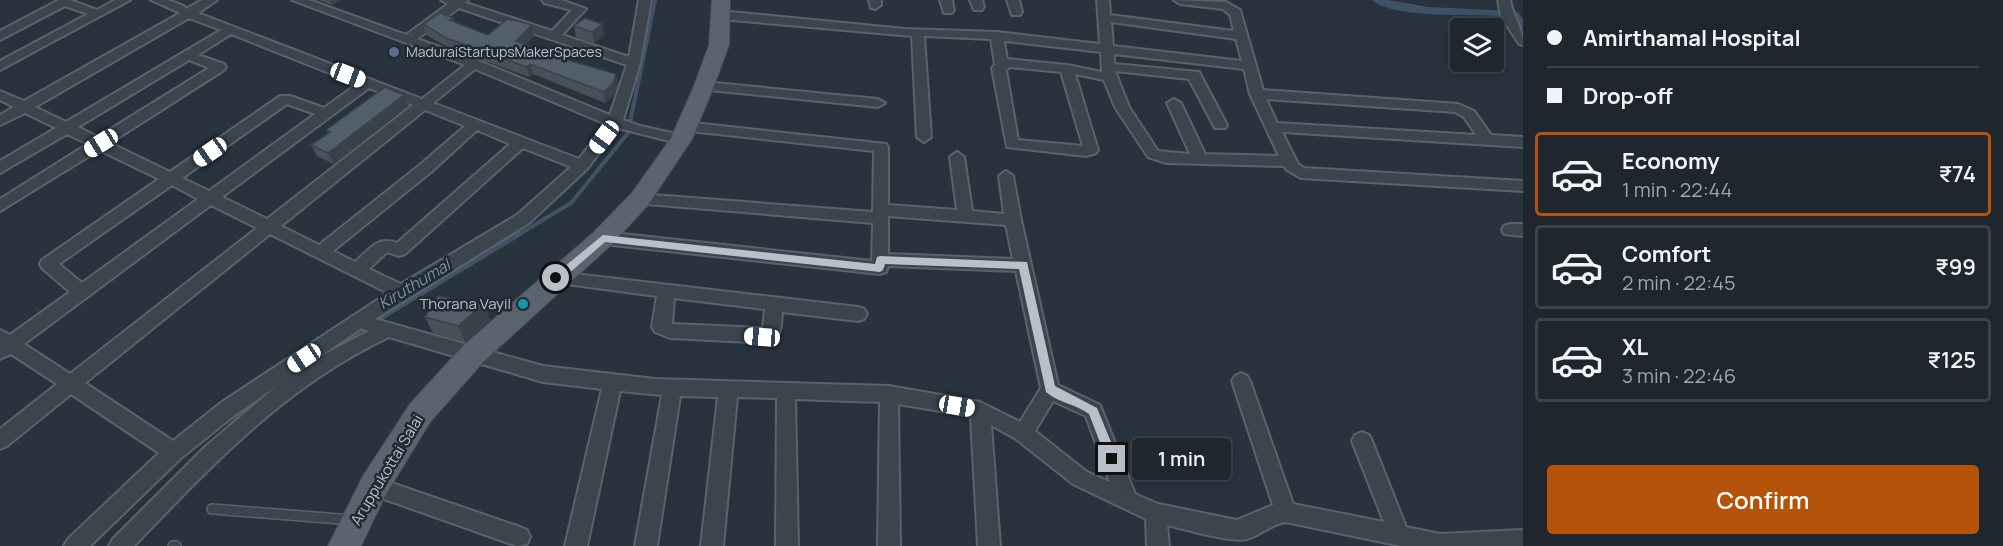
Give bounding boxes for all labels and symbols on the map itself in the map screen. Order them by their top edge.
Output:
place label: MaduraiStartupsMakerSpaces [406,42,602,61]
marker: MaduraiStartupsMakerSpaces [387,45,401,59]
car [328,60,368,90]
car [586,117,622,157]
car [81,126,121,160]
car [190,134,230,170]
water label: Kiruthumal [374,253,456,314]
route start [542,264,569,291]
place label: Thorana Vayil [419,293,511,314]
marker: Thorana Vayil [516,297,530,311]
car [743,327,781,347]
car [284,340,324,376]
car [938,394,976,418]
street label: Aruppukottai Salai [345,411,428,529]
callout: 1 min [1133,438,1232,480]
route end [1098,445,1125,472]

